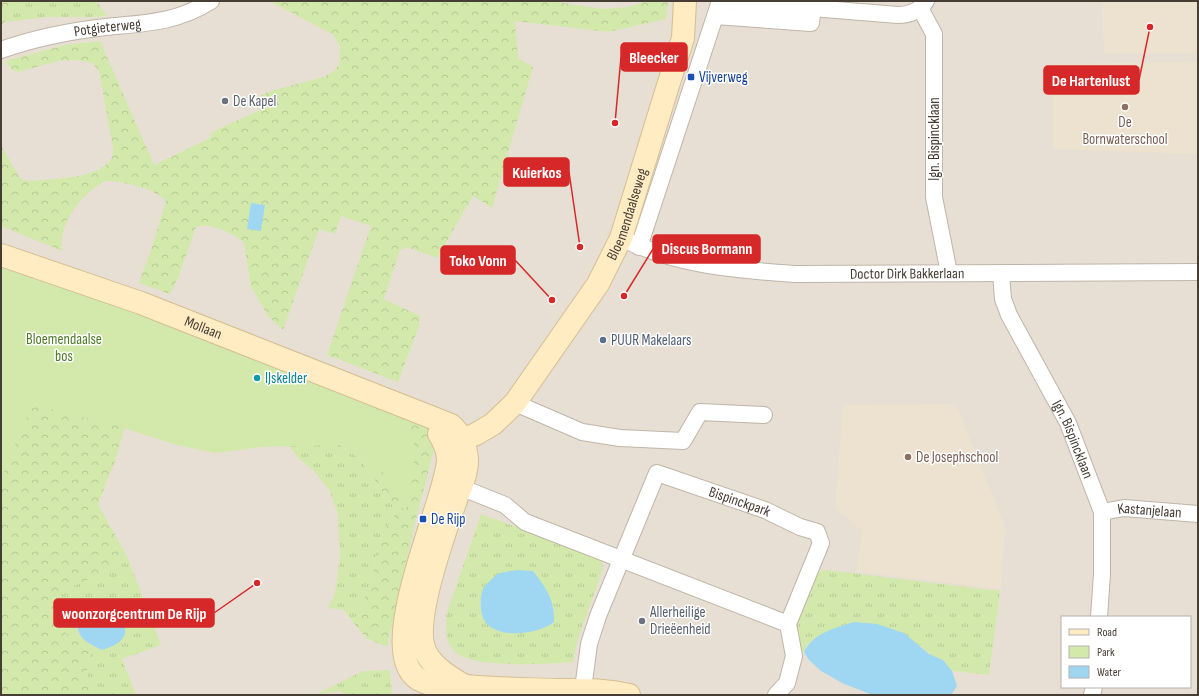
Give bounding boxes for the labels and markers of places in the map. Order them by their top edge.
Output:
callout: Bleecker [621,43,687,71]
callout: De Hartenlust [1044,66,1139,94]
place label: Vijverweg [699,68,748,87]
marker: Vijverweg [686,72,696,82]
place label: De Kapel [233,92,276,111]
marker: De Kapel [220,96,230,106]
marker: De Bornwaterschool [1120,102,1130,112]
place label: De Bornwaterschool [1082,113,1168,149]
callout: Kuierkos [504,158,569,186]
callout: Discus Bormann [653,235,760,263]
callout: Toko Vonn [441,246,515,274]
place label: PUUR Makelaars [611,331,692,350]
marker: PUUR Makelaars [598,335,608,345]
place label: IJskelder [265,369,308,388]
marker: IJskelder [252,373,262,383]
place label: De Josephschool [916,448,998,467]
marker: De Josephschool [903,452,913,462]
place label: De Rijp [431,510,465,529]
marker: De Rijp [418,514,428,524]
callout: woonzorgcentrum De Rijp [54,599,214,627]
place label: Allerheilige Drieëenheid [649,603,710,639]
marker: Allerheilige Drieëenheid [637,616,647,626]

